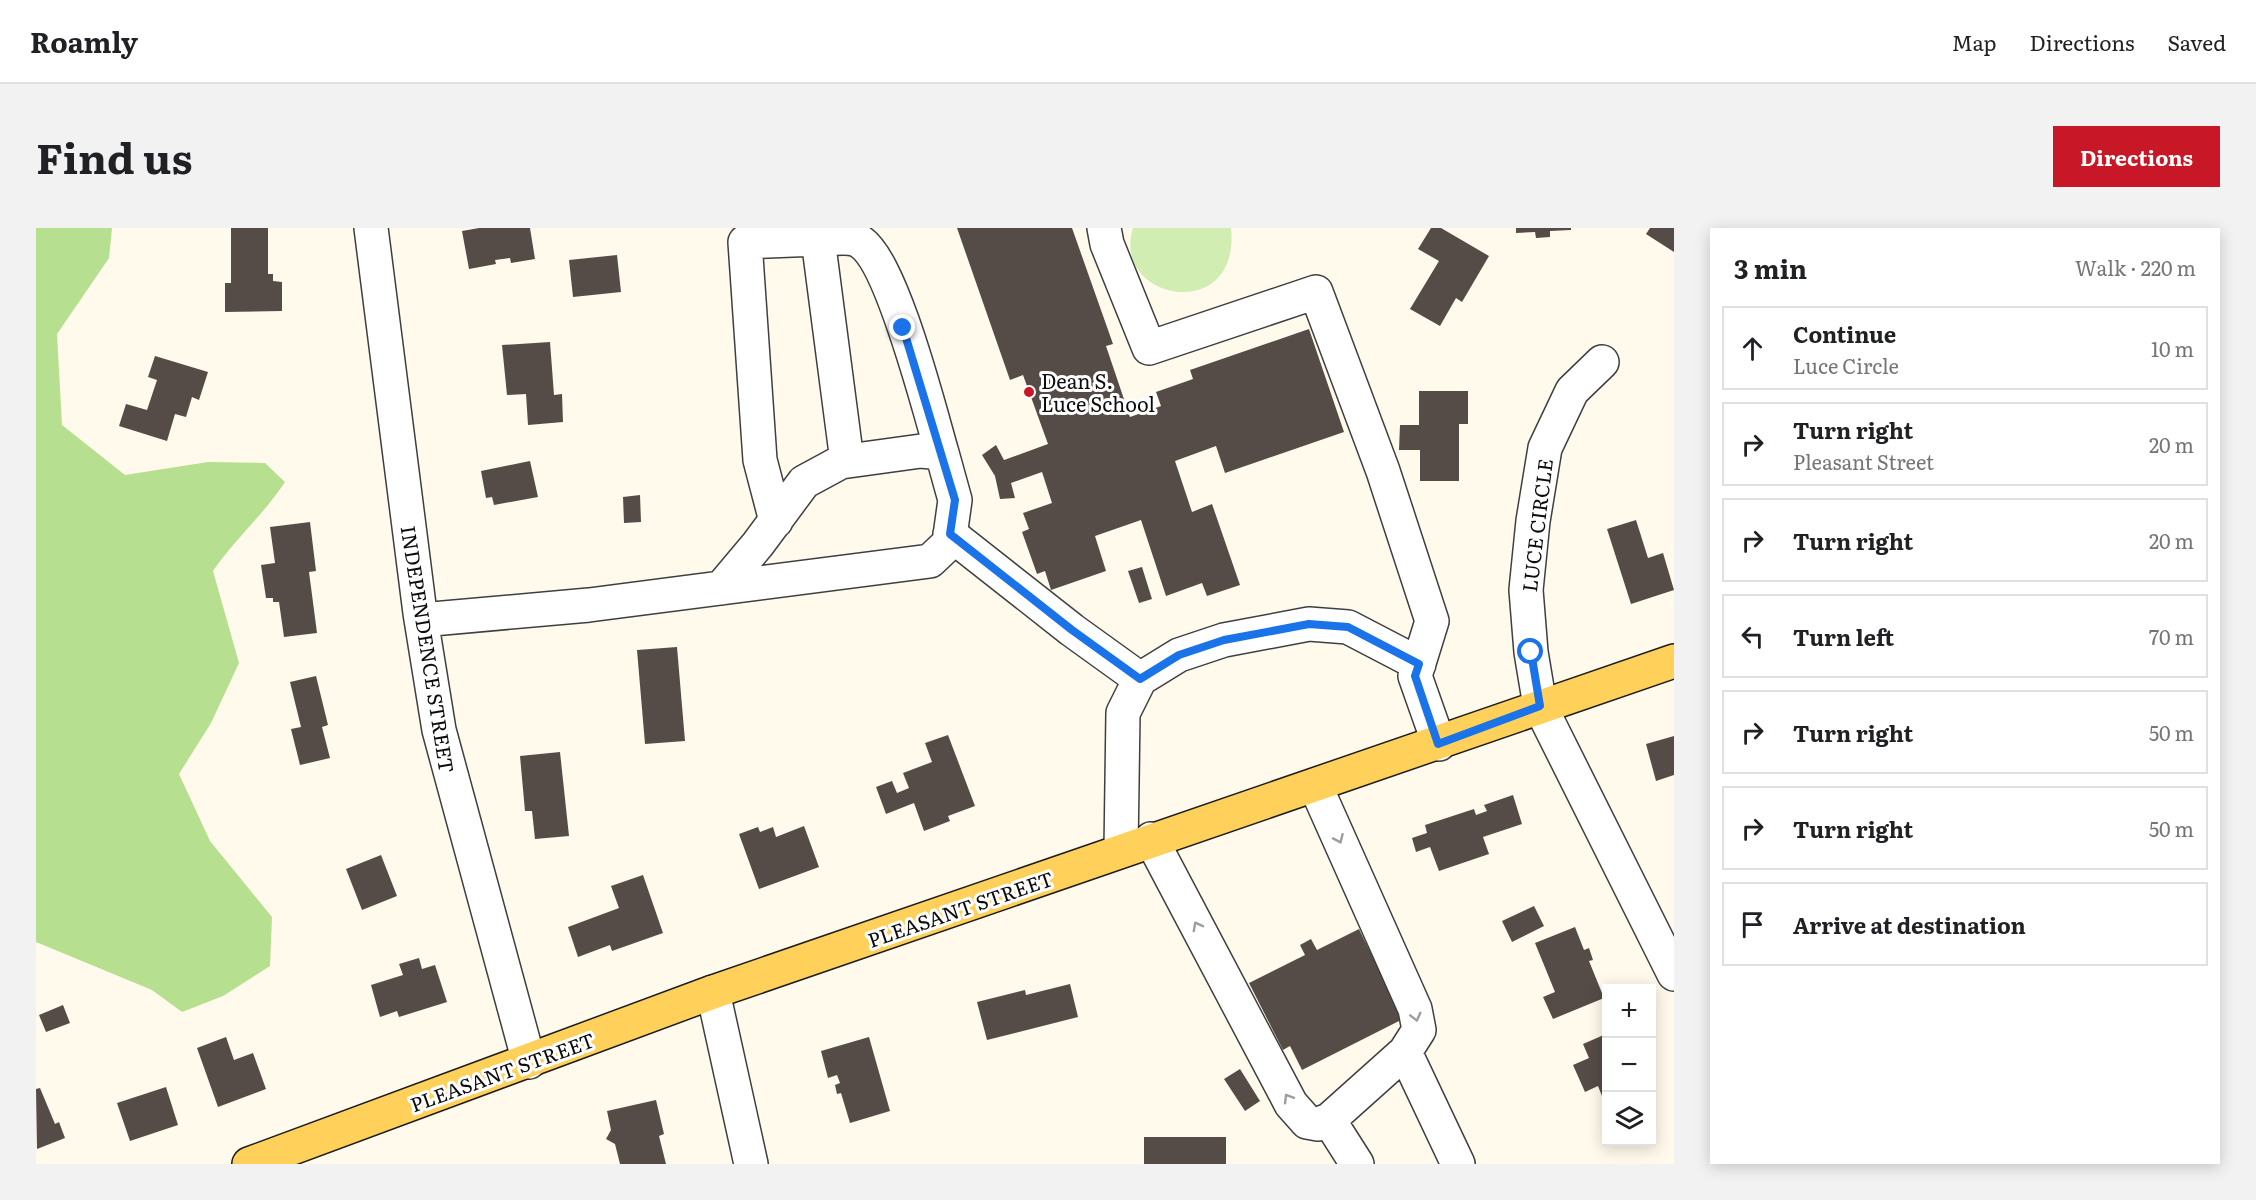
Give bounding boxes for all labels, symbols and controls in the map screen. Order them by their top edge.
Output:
text: Roamly [30,20,138,62]
text: Map [1952,26,1997,57]
text: Directions [2030,26,2135,57]
text: Saved [2168,26,2226,57]
text: Find us [36,125,193,187]
button: Directions [2053,126,2220,187]
text: 3 min [1734,248,1807,287]
text: Walk · 220 m [2075,252,2196,282]
route end [889,314,915,340]
text: Continue [1793,317,1896,350]
icon: ahead [1736,332,1769,365]
text: 10 m [2151,333,2194,363]
text: Luce Circle [1793,350,1899,380]
place label: Dean S. Luce School [1041,365,1155,418]
marker: Dean S. Luce School [1022,385,1036,399]
text: Turn right [1793,413,1913,446]
icon: right [1736,428,1769,461]
text: 20 m [2149,429,2194,459]
text: Pleasant Street [1793,446,1934,476]
street label: LUCE CIRCLE [1513,457,1559,593]
street label: INDEPENDENCE STREET [395,523,463,775]
icon: right [1736,524,1769,557]
text: Turn right [1793,524,1913,557]
text: 20 m [2149,525,2194,555]
icon: left [1736,620,1769,653]
text: Turn left [1793,620,1894,653]
text: 70 m [2149,621,2194,651]
route start [1517,638,1543,664]
icon: right [1736,716,1769,749]
text: Turn right [1793,716,1913,749]
text: 50 m [2149,717,2194,747]
icon: right [1736,812,1769,845]
text: Turn right [1793,812,1913,845]
text: 50 m [2149,813,2194,843]
one-way arrow [1331,832,1343,843]
street label: PLEASANT STREET [863,862,1057,954]
icon: arrive [1736,908,1769,941]
text: Arrive at destination [1793,908,2026,941]
one-way arrow [1193,921,1204,932]
map controls [1602,984,1656,1146]
button: + [1602,984,1656,1038]
one-way arrow [1409,1012,1422,1022]
street label: PLEASANT STREET [406,1024,598,1118]
button: − [1602,1038,1656,1092]
button: layers [1602,1092,1656,1146]
one-way arrow [1284,1094,1296,1104]

